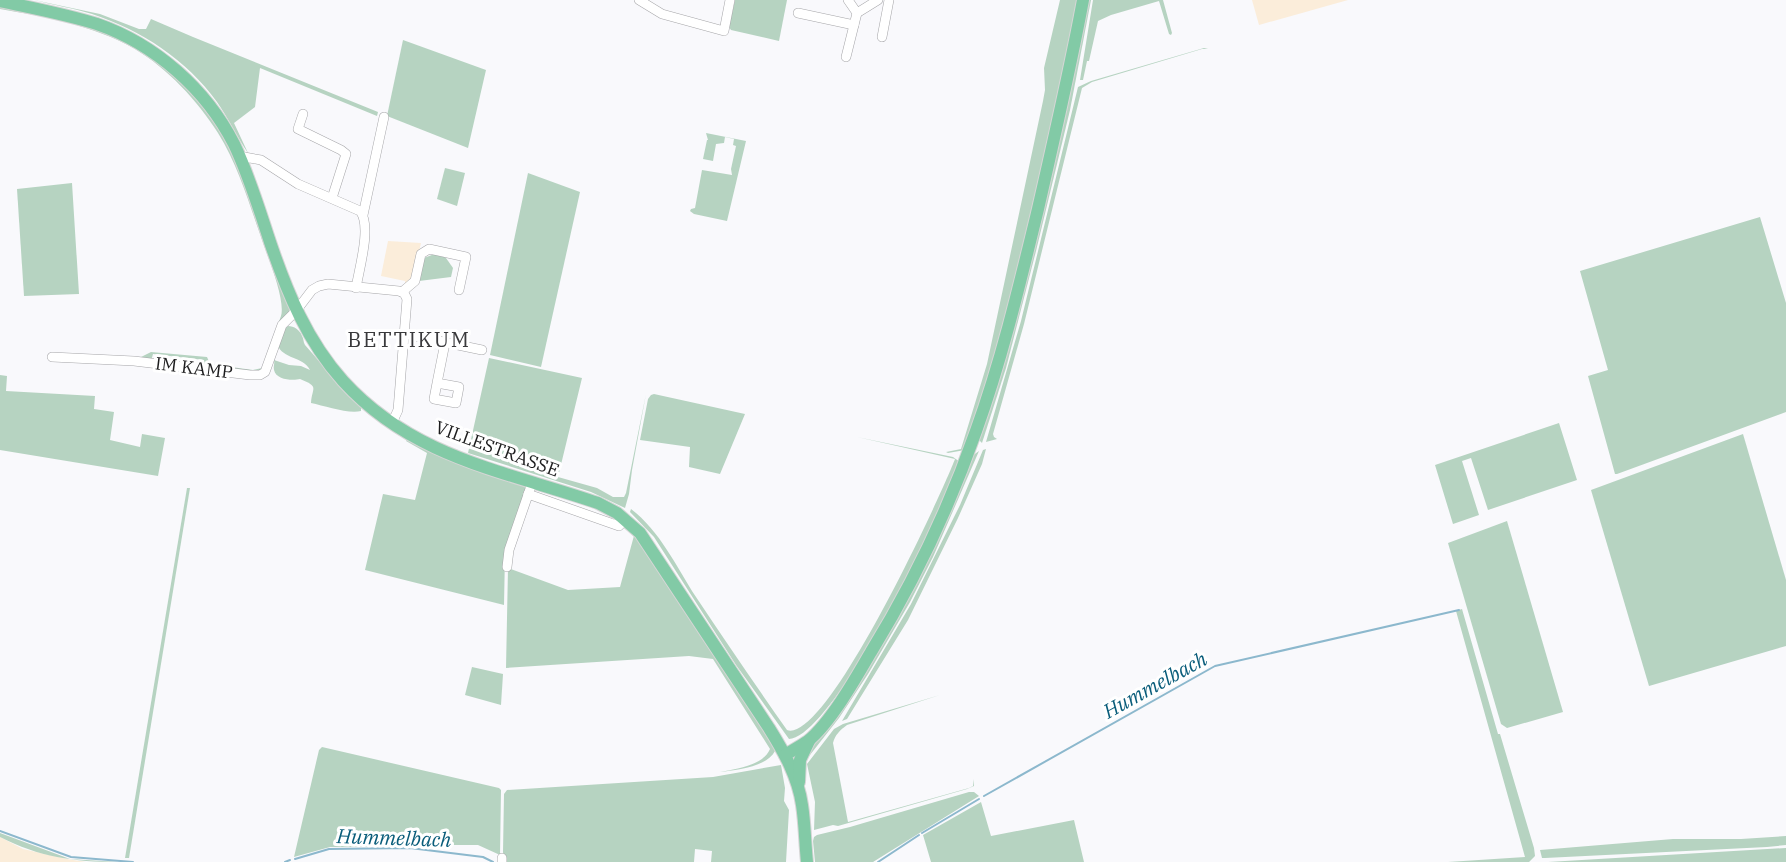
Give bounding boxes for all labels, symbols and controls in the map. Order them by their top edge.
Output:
district label: BETTIKUM [347,325,471,353]
street label: IM KAMP [154,351,234,384]
street label: VILLESTRASSE [432,415,562,482]
water label: Hummelbach [1097,645,1212,725]
water label: Hummelbach [335,822,452,853]

